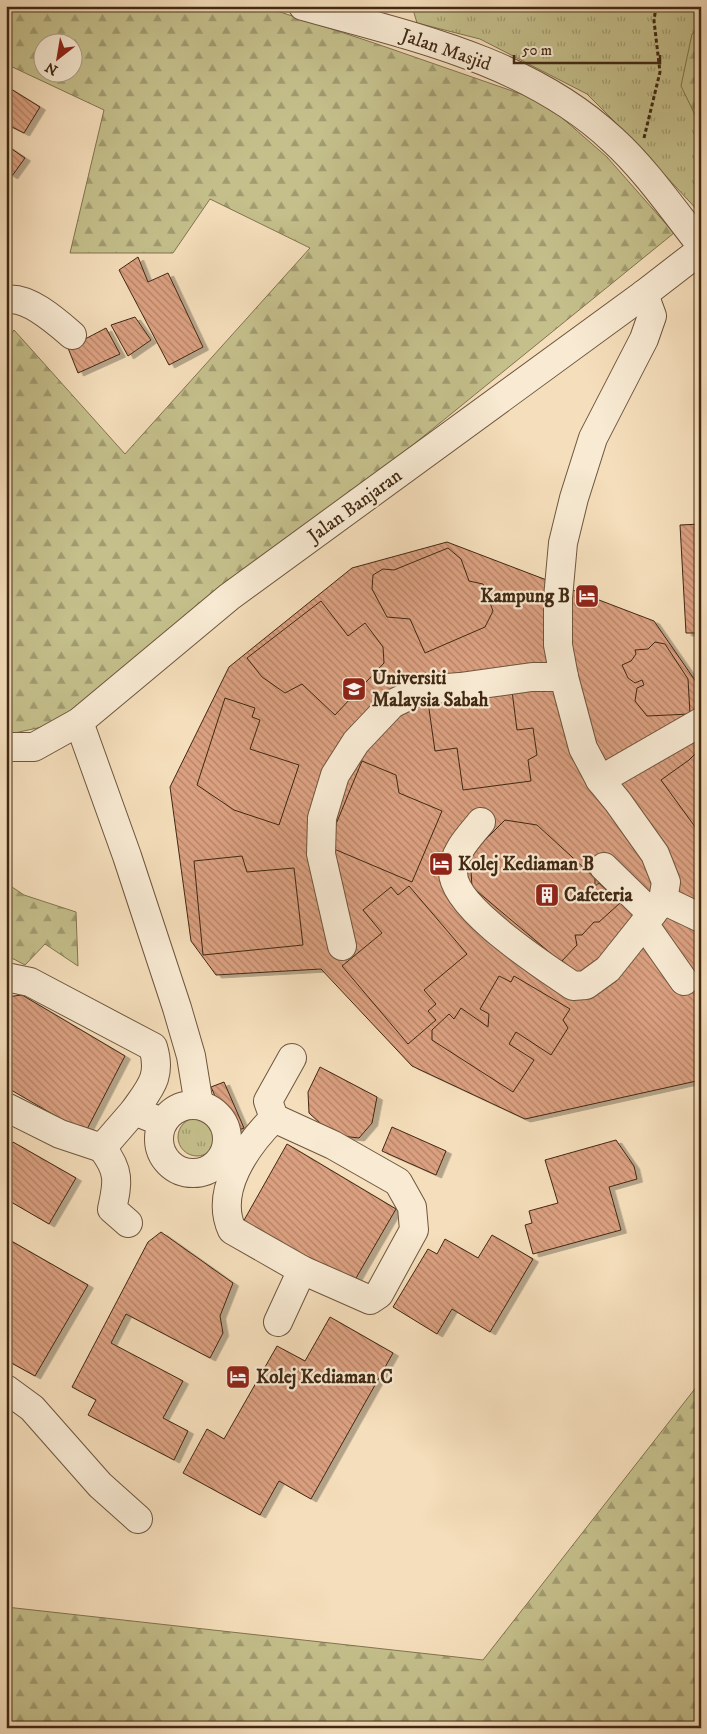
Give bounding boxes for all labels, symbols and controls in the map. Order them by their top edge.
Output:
street label: Jalan Masjid [396,23,495,76]
north arrow [32,32,82,82]
scale bar [514,32,661,64]
text: 50 m [522,41,552,60]
text: N [42,57,61,79]
street label: Jalan Banjaran [302,464,407,549]
hotel icon: Kampung B [574,583,600,609]
place label: Kampung B [480,585,570,608]
place label: Universiti Malaysia Sabah [372,667,490,712]
school or university icon: Universiti Malaysia Sabah [341,676,367,702]
hotel icon: Kolej Kediaman B [428,851,454,877]
place label: Kolej Kediaman B [458,853,594,877]
building icon: Cafeteria [534,882,560,908]
place label: Cafeteria [564,884,633,907]
hotel icon: Kolej Kediaman C [225,1364,251,1390]
place label: Kolej Kediaman C [256,1366,393,1390]

